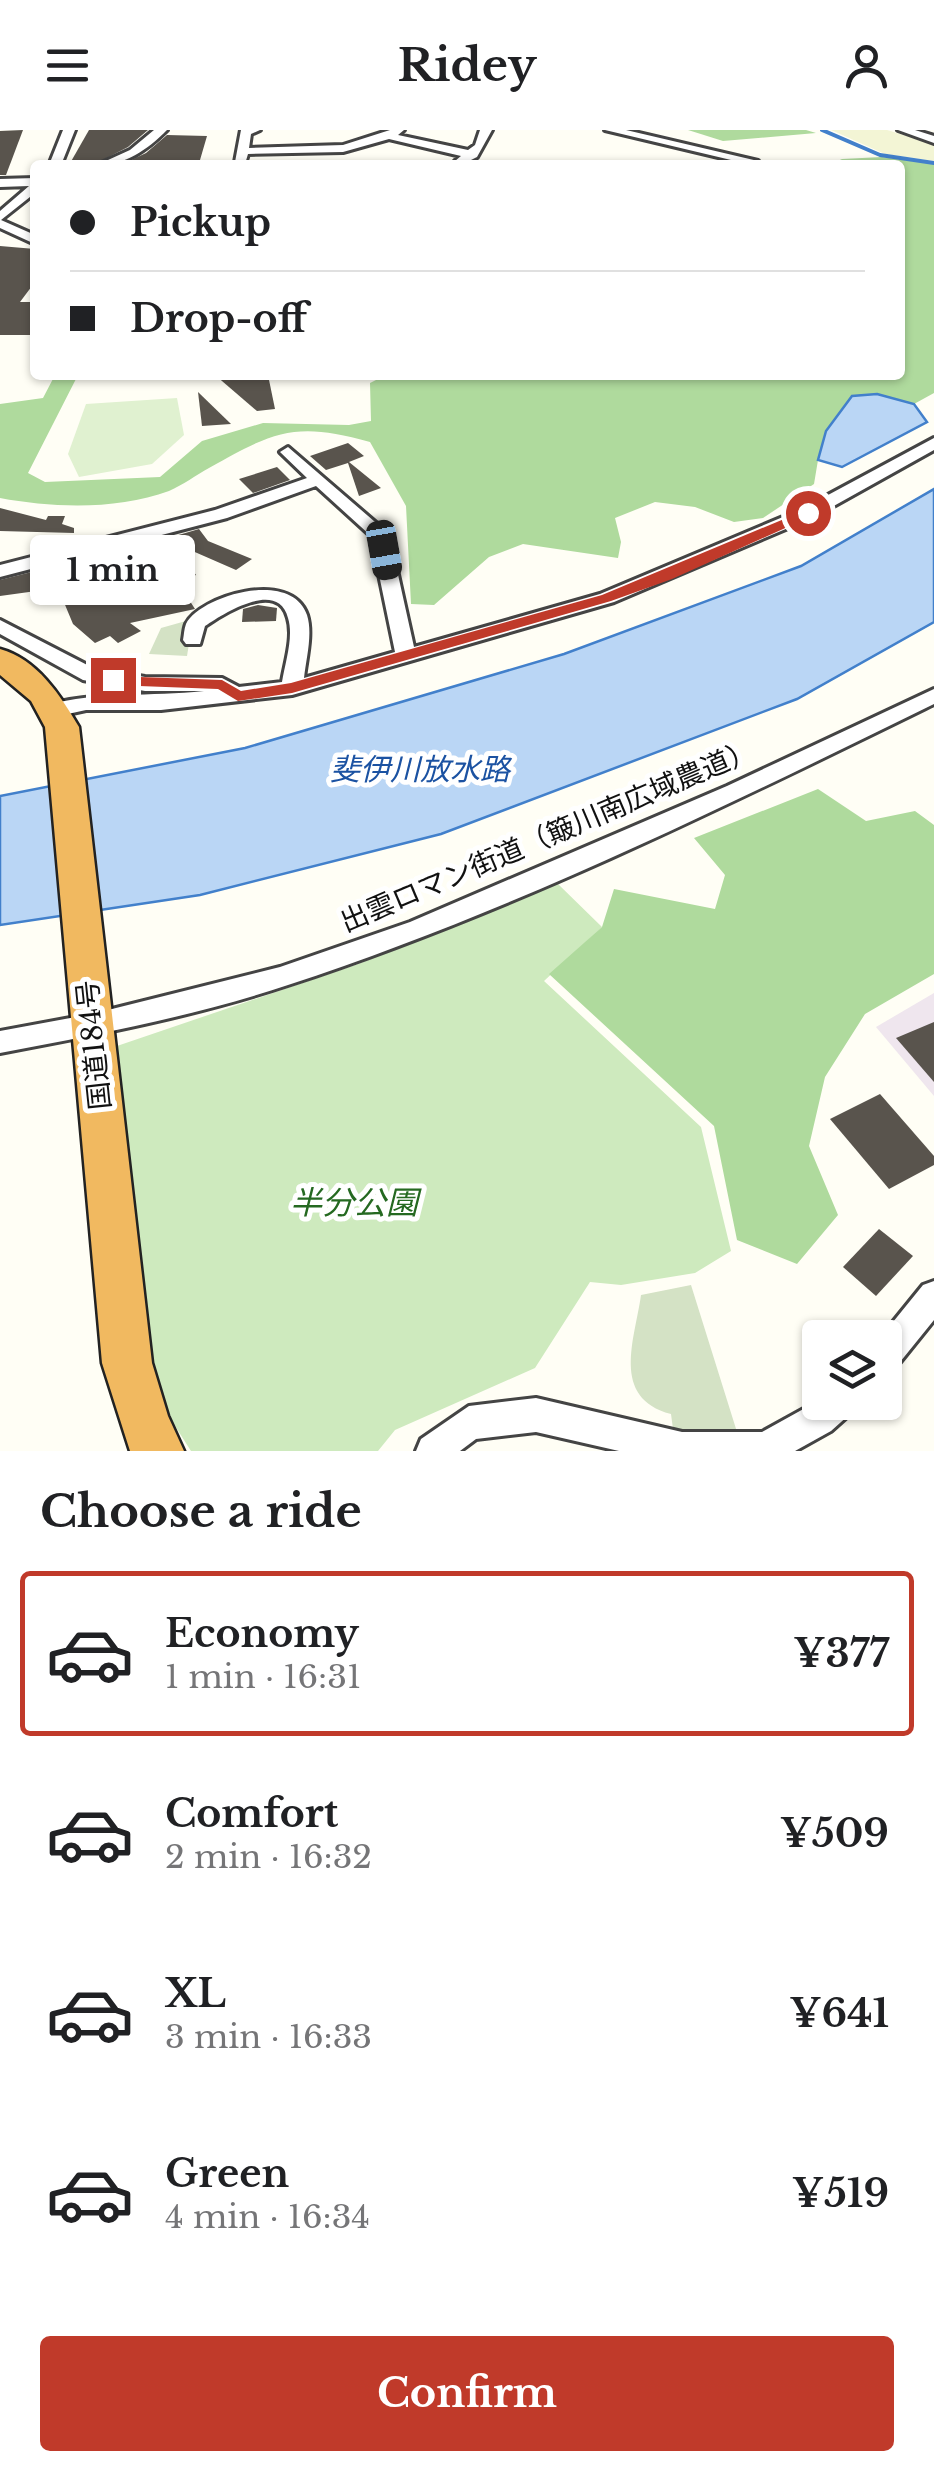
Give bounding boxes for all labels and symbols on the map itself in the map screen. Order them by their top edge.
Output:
route start [786,491,831,536]
car [364,518,404,582]
callout: 1 min [31,535,196,605]
route end [91,658,136,703]
street label: 出雲ロマン街道（簸川南広域農道） [335,732,761,940]
water label: 斐伊川放水路 [330,751,513,788]
street label: 国道184号 [70,979,118,1111]
park label: 半分公園 [290,1183,422,1223]

